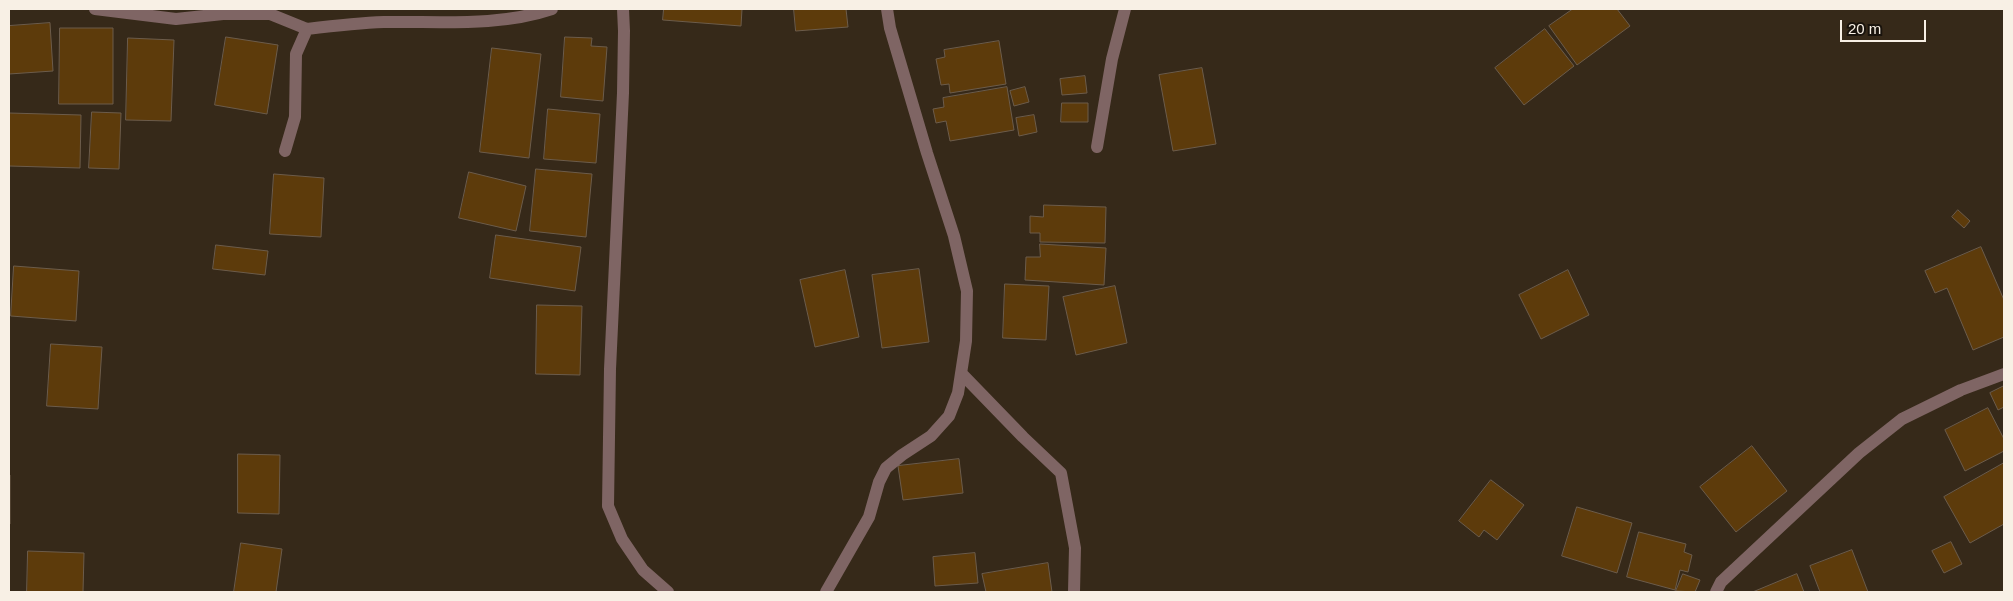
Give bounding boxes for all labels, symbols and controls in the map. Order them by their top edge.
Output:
scale bar [1843,10,1929,42]
text: 20 m [1848,20,1881,37]

